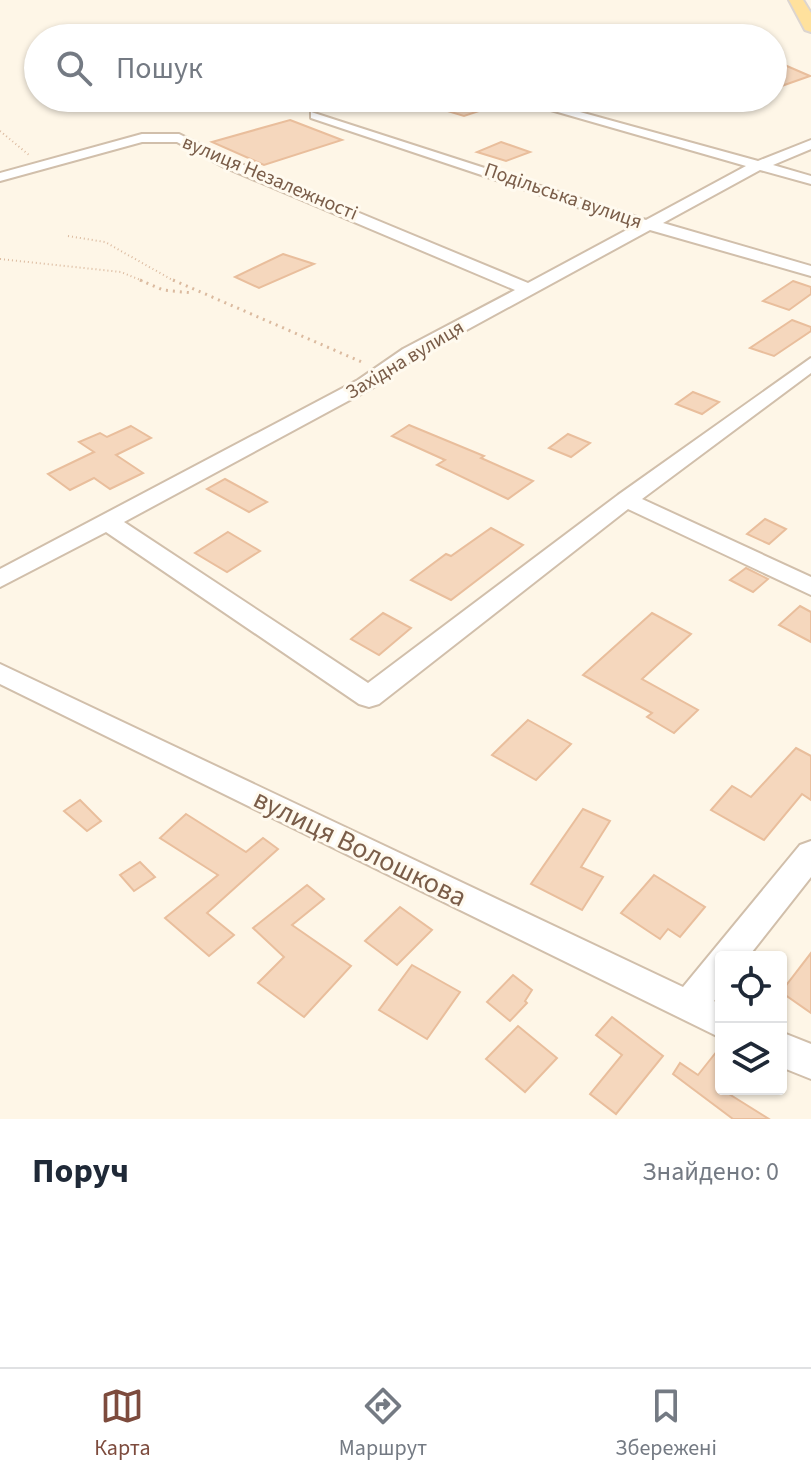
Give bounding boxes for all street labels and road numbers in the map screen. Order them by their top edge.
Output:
street label: вулиця Незалежності [178,128,362,228]
street label: Подільська вулиця [480,156,646,236]
street label: Західна вулиця [341,314,469,406]
street label: вулиця Волошкова [247,779,473,917]

